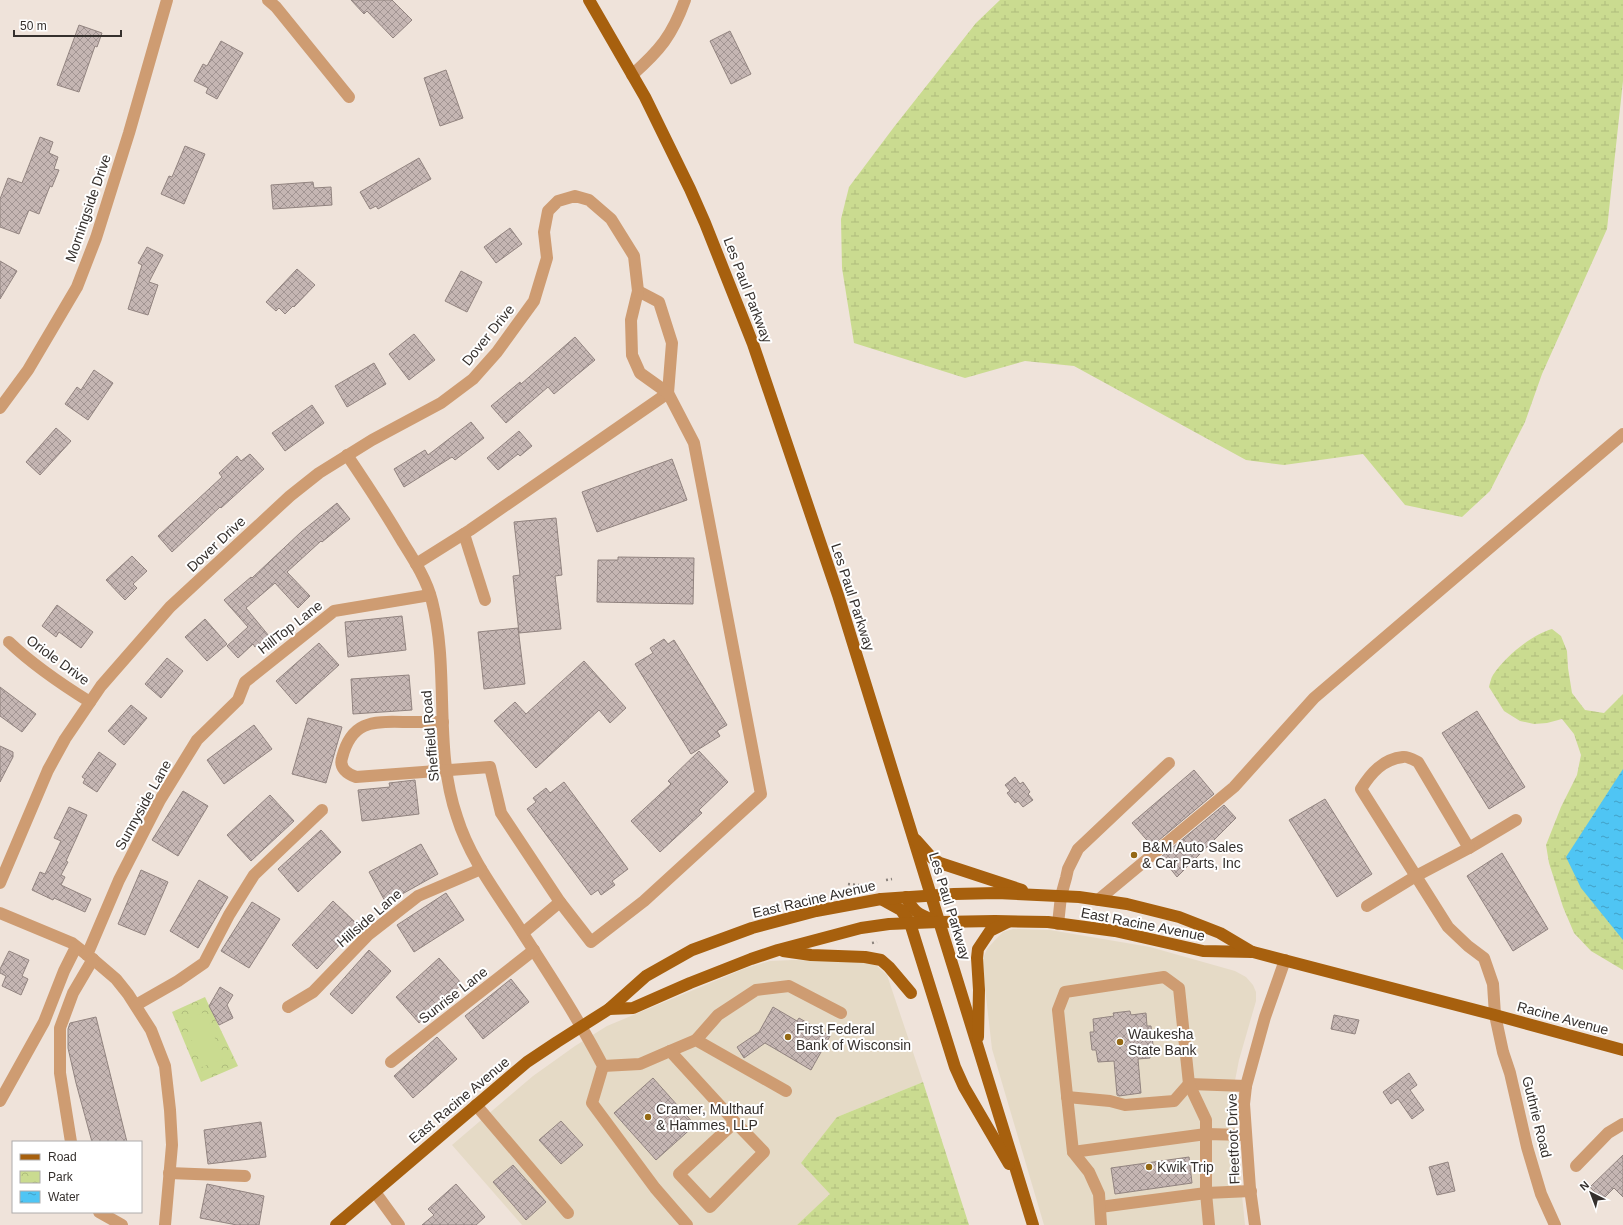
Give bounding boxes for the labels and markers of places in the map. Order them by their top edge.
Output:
place label: B&M Auto Sales & Car Parts, Inc [1142,839,1243,871]
marker: B&M Auto Sales & Car Parts, Inc [1129,850,1139,860]
place label: First Federal Bank of Wisconsin [796,1021,911,1053]
place label: Waukesha State Bank [1128,1026,1197,1058]
marker: First Federal Bank of Wisconsin [783,1032,793,1042]
marker: Waukesha State Bank [1115,1037,1125,1047]
place label: Cramer, Multhauf & Hammes, LLP [656,1101,763,1133]
marker: Cramer, Multhauf & Hammes, LLP [643,1112,653,1122]
place label: Kwik Trip [1157,1159,1214,1175]
marker: Kwik Trip [1144,1162,1154,1172]

